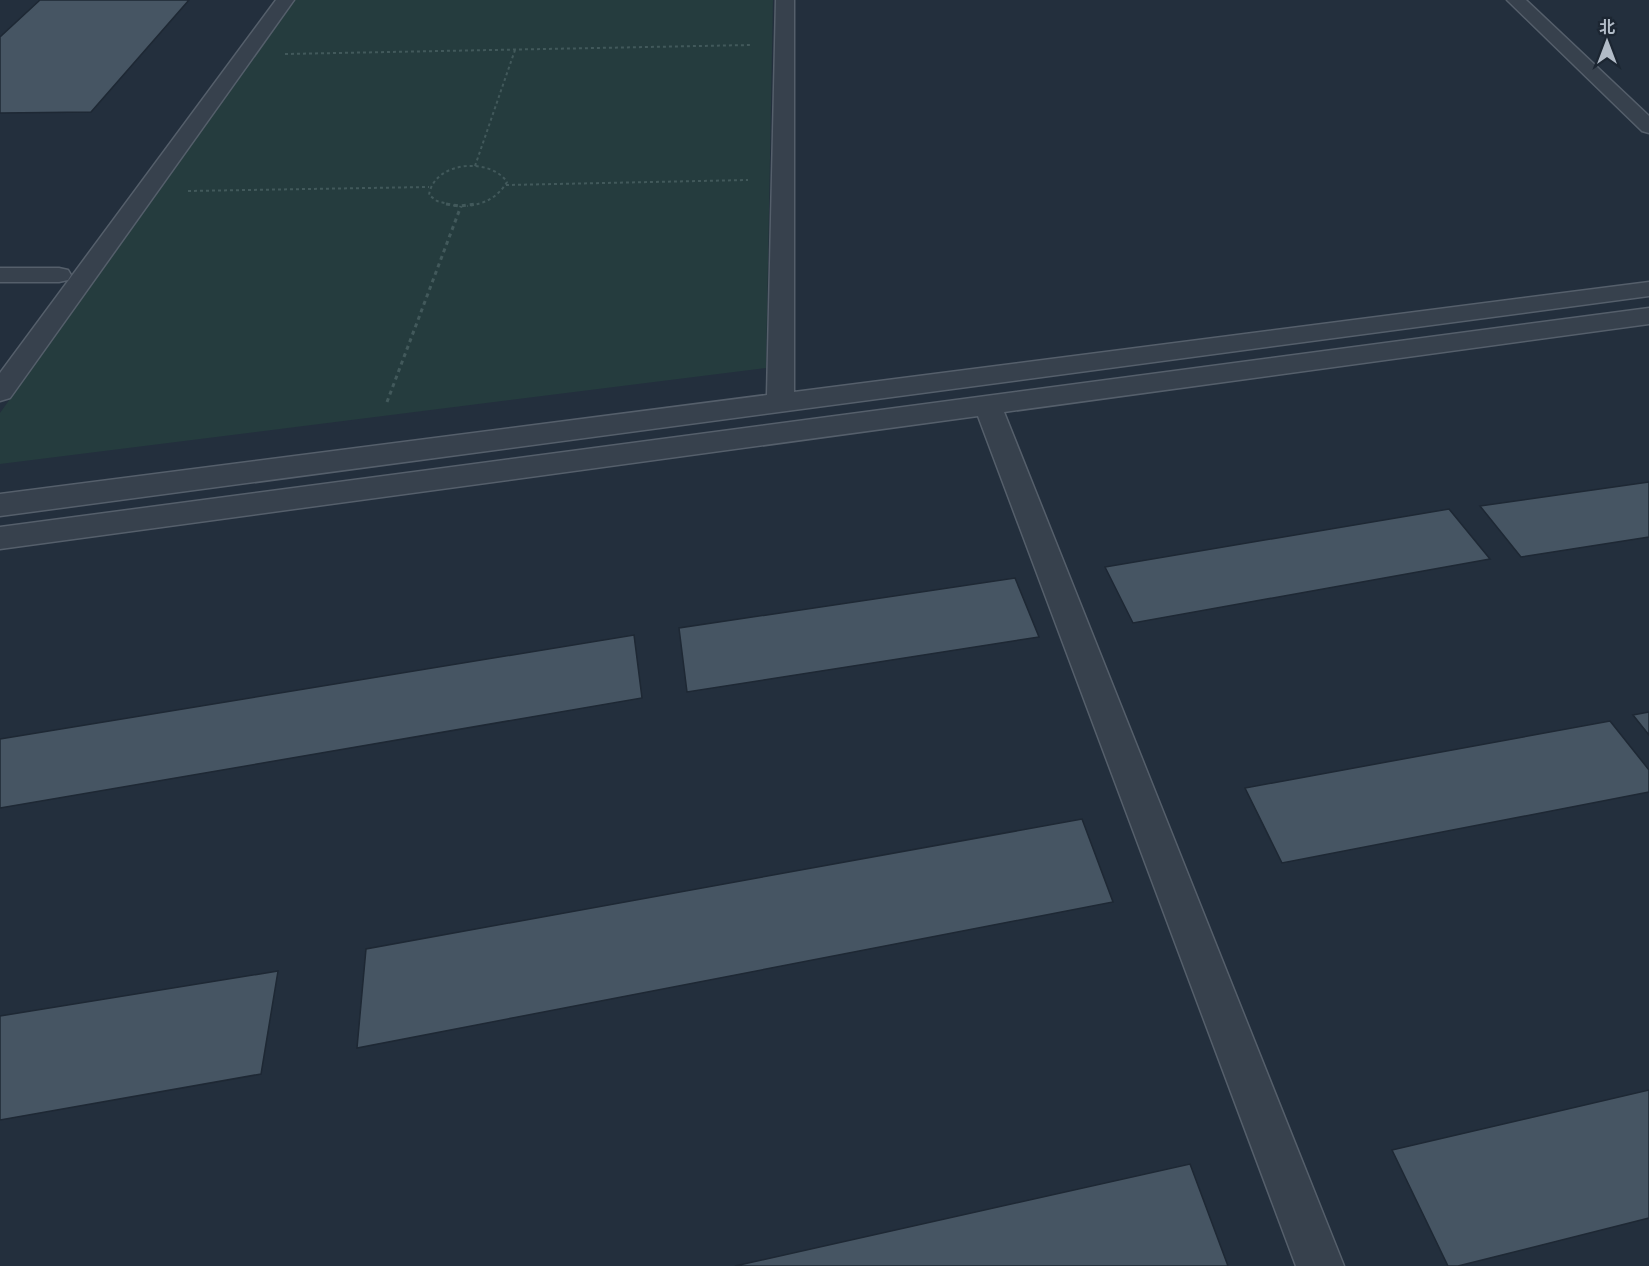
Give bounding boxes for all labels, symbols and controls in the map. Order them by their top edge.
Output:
north arrow [1577,12,1637,72]
text: 北 [1599,18,1615,37]

